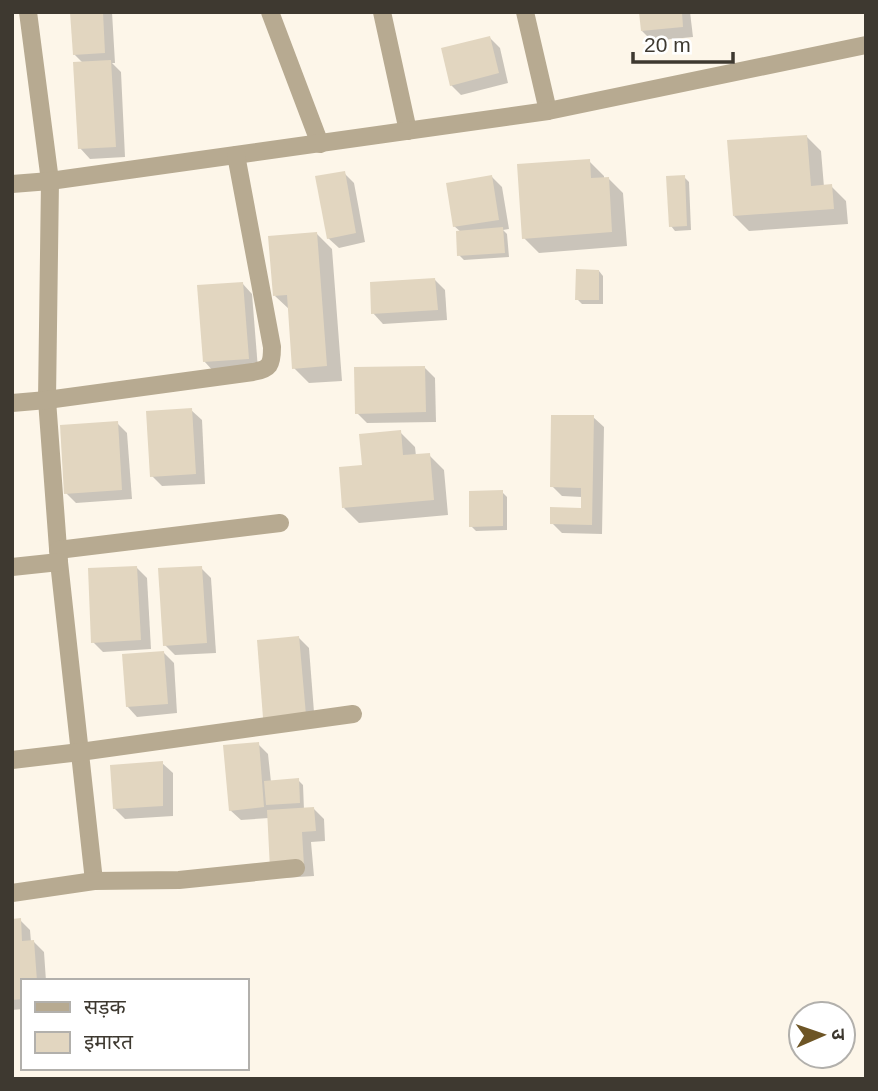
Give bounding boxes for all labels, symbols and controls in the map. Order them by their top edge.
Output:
scale bar [633,21,733,65]
text: 20 m [644,33,691,56]
legend [21,979,248,1070]
text: सड़क [84,995,126,1018]
north arrow [787,1000,857,1070]
text: उ [828,1028,849,1041]
text: इमारत [84,1030,134,1053]

